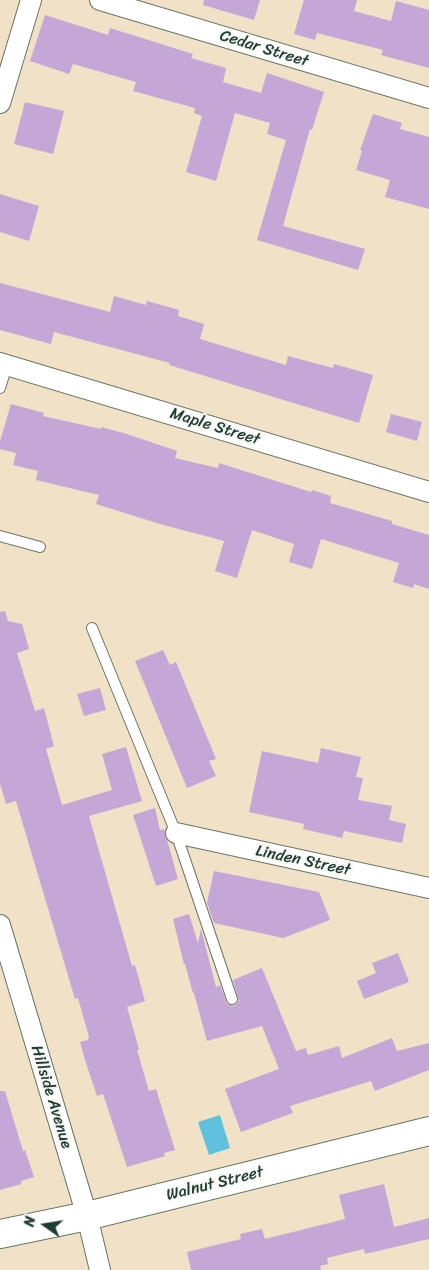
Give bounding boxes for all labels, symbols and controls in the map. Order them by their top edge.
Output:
street label: Cedar Street [217,26,311,72]
street label: Maple Street [168,404,262,450]
street label: Linden Street [254,842,352,880]
street label: Hillside Avenue [26,1043,76,1151]
street label: Walnut Street [165,1163,265,1205]
north arrow [20,1200,70,1250]
text: N [17,1214,43,1229]

